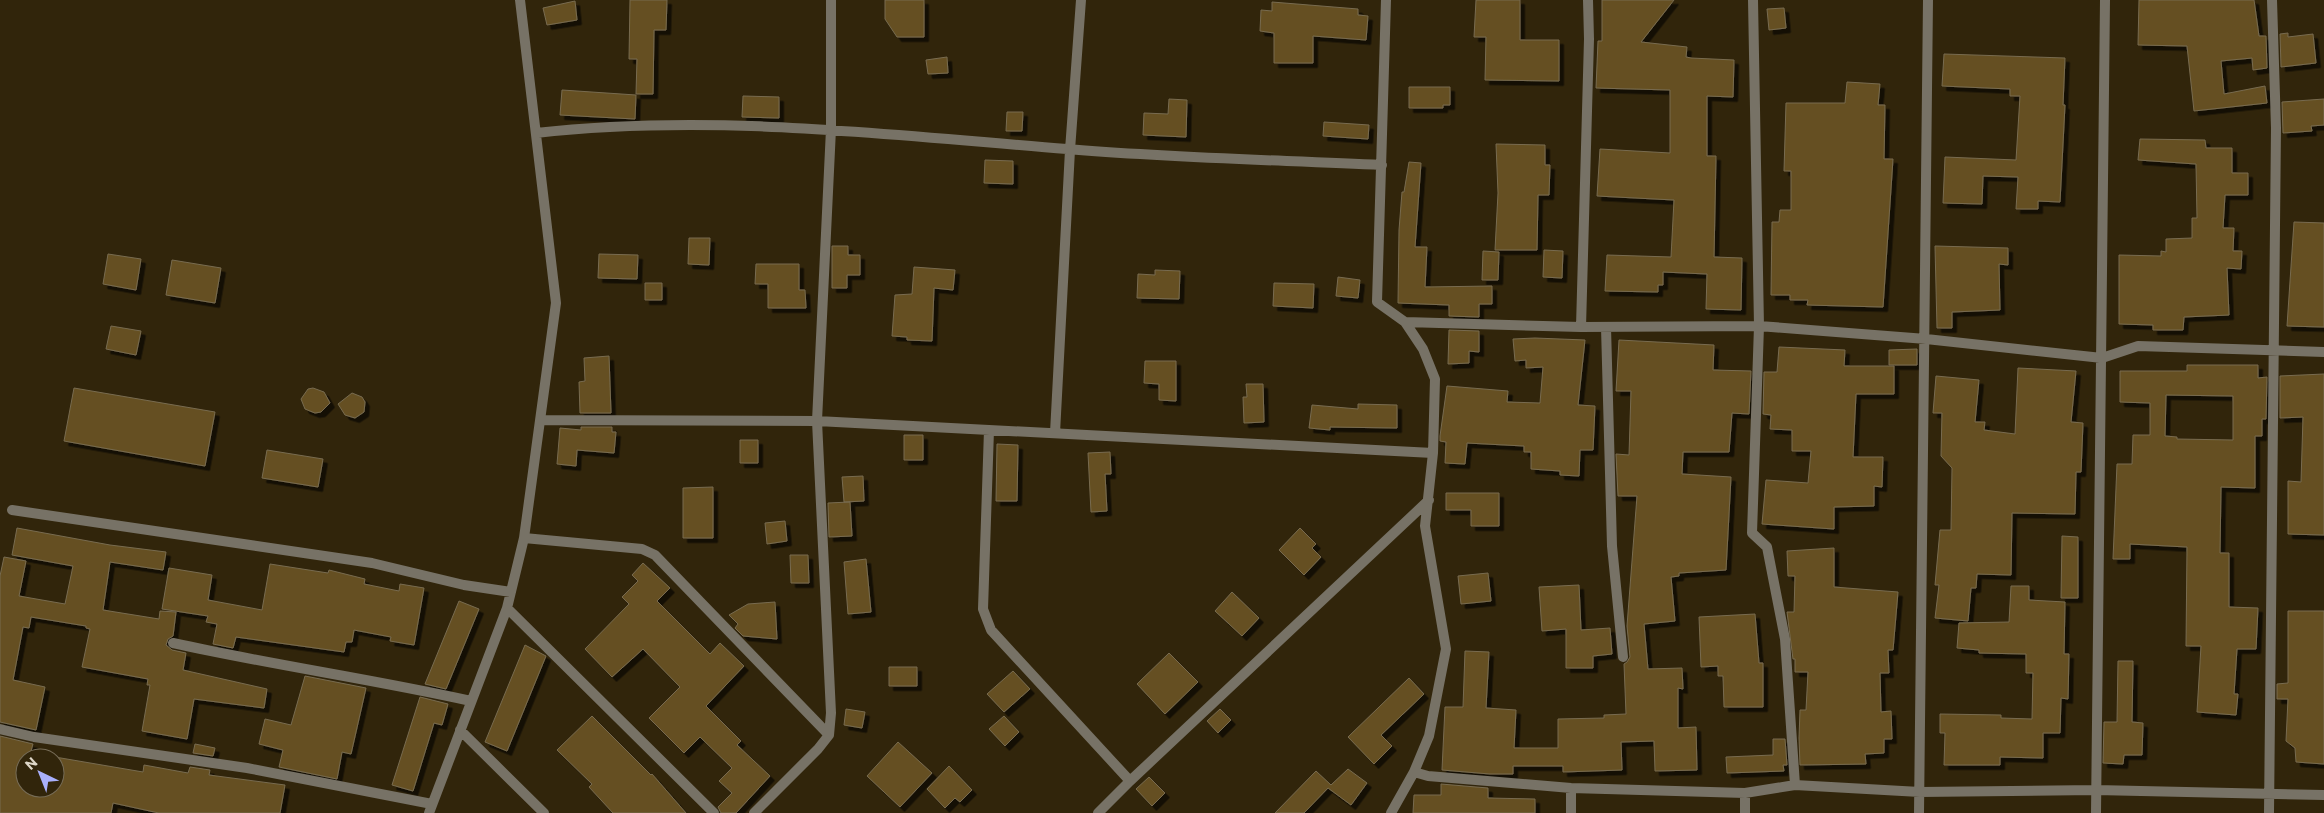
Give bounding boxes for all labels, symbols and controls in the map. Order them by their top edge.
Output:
north arrow [15,748,65,798]
text: N [21,753,40,773]

